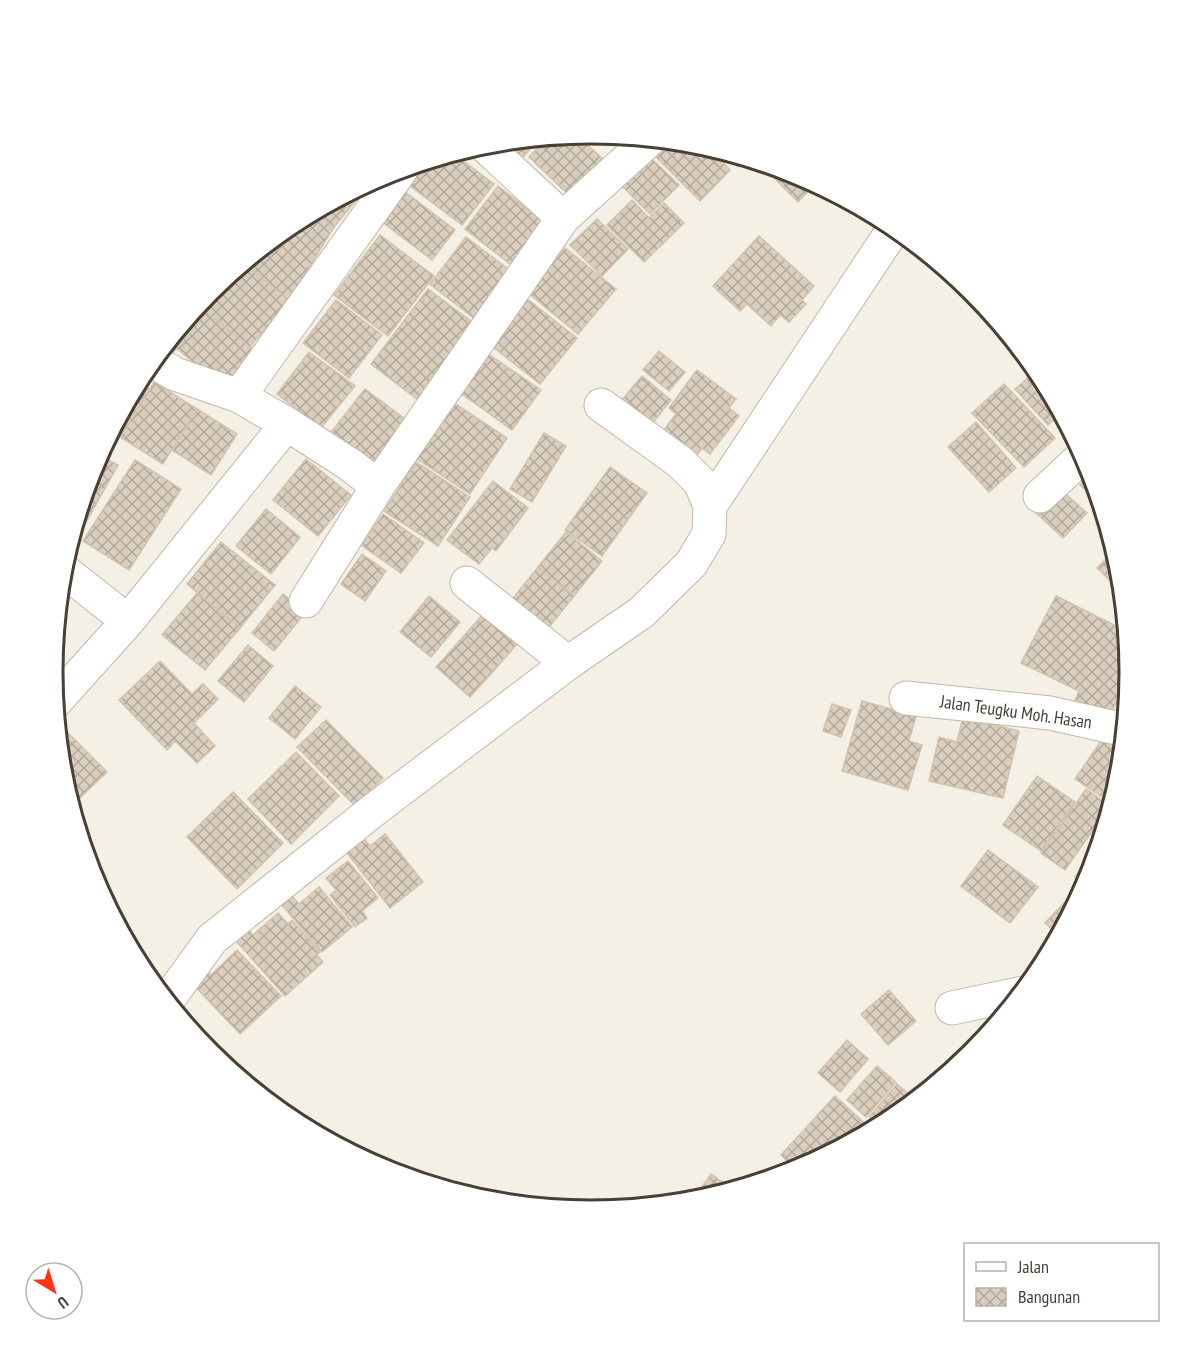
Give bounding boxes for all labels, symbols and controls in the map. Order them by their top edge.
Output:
street label: Jalan Teugku Moh. Hasan [938,689,1093,734]
legend [964,1243,1159,1321]
text: Jalan [1017,1255,1049,1278]
north arrow [24,1261,84,1321]
text: Bangunan [1018,1285,1080,1308]
text: U [54,1292,73,1313]

